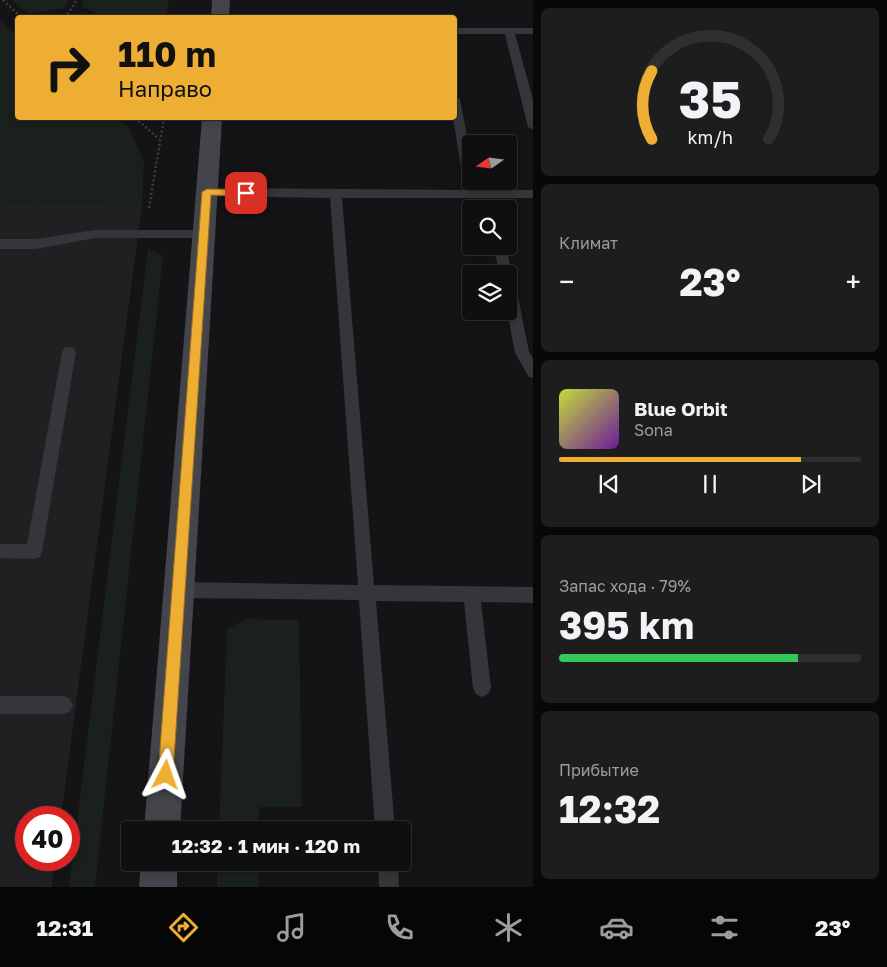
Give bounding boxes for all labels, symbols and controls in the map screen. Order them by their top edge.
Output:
text: 110 m [118,33,216,75]
icon: right [35,35,100,100]
text: 35 [678,67,742,129]
text: Направо [118,75,212,102]
text: km/h [687,126,733,148]
north arrow [462,135,518,190]
map controls [462,135,517,320]
pin [225,172,267,214]
icon: arrive [232,179,260,207]
button: search [462,200,517,255]
text: Климат [559,233,618,253]
text: 23° [679,259,741,304]
button: layers [462,265,517,320]
text: − [559,265,574,298]
text: + [846,265,861,298]
text: Blue Orbit [634,397,728,420]
text: Sona [634,420,673,440]
icon: previous [595,470,623,498]
icon: pause [696,470,724,498]
icon: next [797,470,825,498]
text: Запас хода · 79% [559,576,691,596]
text: 395 km [559,602,694,647]
position arrow [139,748,191,800]
text: Прибытие [559,760,639,780]
text: 12:32 [559,786,660,831]
speed limit sign: 40 [15,806,80,871]
text: 12:32 · 1 мин · 120 m [172,834,360,857]
icon: directions [166,910,201,945]
icon: music [274,910,309,945]
icon: phone [382,910,417,945]
icon: climate [491,910,526,945]
icon: car [599,910,634,945]
icon: filters [707,910,742,945]
text: 12:31 [37,914,93,941]
text: 23° [815,914,850,941]

